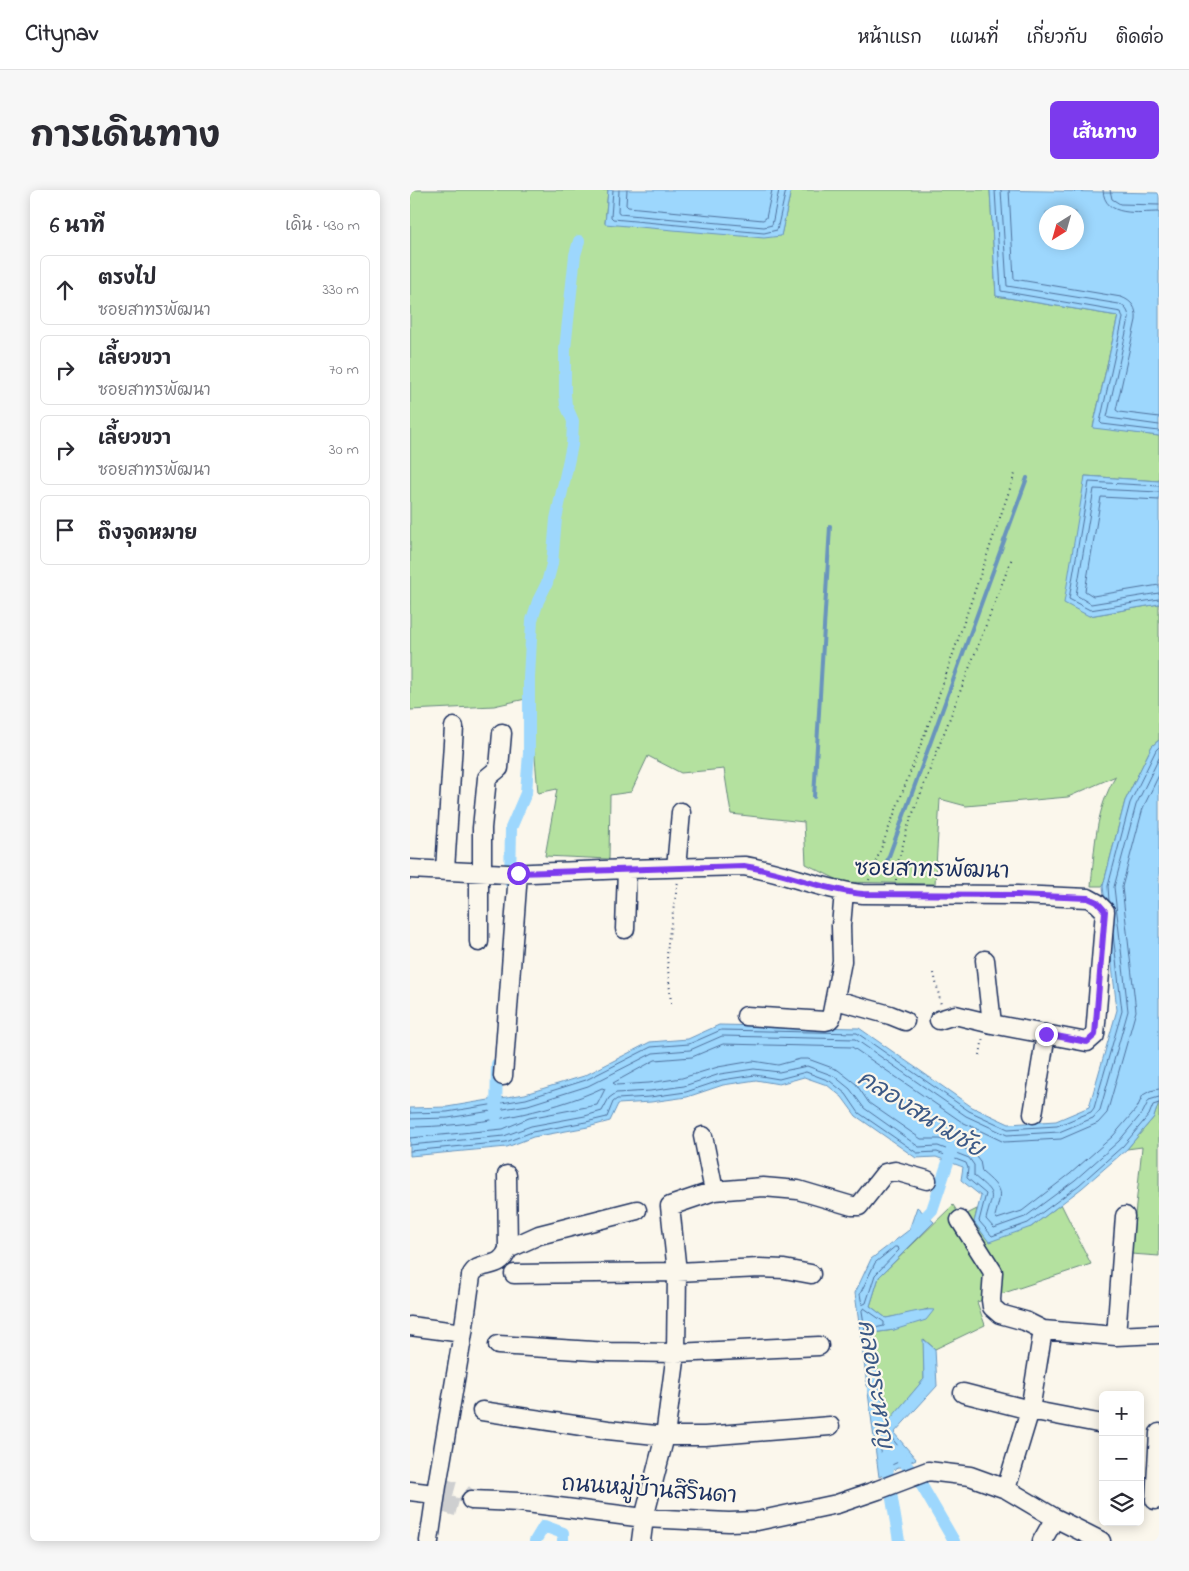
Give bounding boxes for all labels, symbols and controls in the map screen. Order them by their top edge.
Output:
text: Citynav [25,17,98,52]
text: หน้าแรก [858,26,922,52]
text: แผนที่ [950,26,998,52]
text: เกี่ยวกับ [1026,26,1088,52]
text: ติดต่อ [1116,26,1164,52]
button: เส้นทาง [1050,101,1159,159]
text: การเดินทาง [30,112,220,163]
north arrow [1039,205,1084,250]
text: 6 นาที [50,212,105,242]
text: เดิน · 430 m [285,214,360,238]
text: ตรงไป [98,266,156,293]
icon: ahead [51,276,79,304]
text: 330 m [322,278,359,302]
text: ซอยสาทรพัฒนา [98,299,211,323]
text: เลี้ยวขวา [98,346,171,373]
icon: right [51,356,79,384]
text: 70 m [329,358,359,382]
text: ซอยสาทรพัฒนา [98,379,211,403]
text: เลี้ยวขวา [98,426,171,453]
icon: right [51,436,79,464]
text: 30 m [329,438,359,462]
text: ซอยสาทรพัฒนา [98,459,211,483]
icon: arrive [51,516,79,544]
text: ถึงจุดหมาย [98,521,197,548]
street label: ซอยสาทรพัฒนา [854,854,1010,888]
route start [507,862,530,885]
route end [1035,1023,1058,1046]
water label: คลองสนามชัย [850,1062,992,1169]
water label: คลองระหาญ [847,1317,902,1453]
map controls [1099,1391,1144,1526]
button: + [1099,1391,1144,1436]
button: − [1099,1436,1144,1481]
street label: ถนนหมู่บ้านสิรินดา [560,1468,738,1513]
button: layers [1099,1481,1144,1526]

